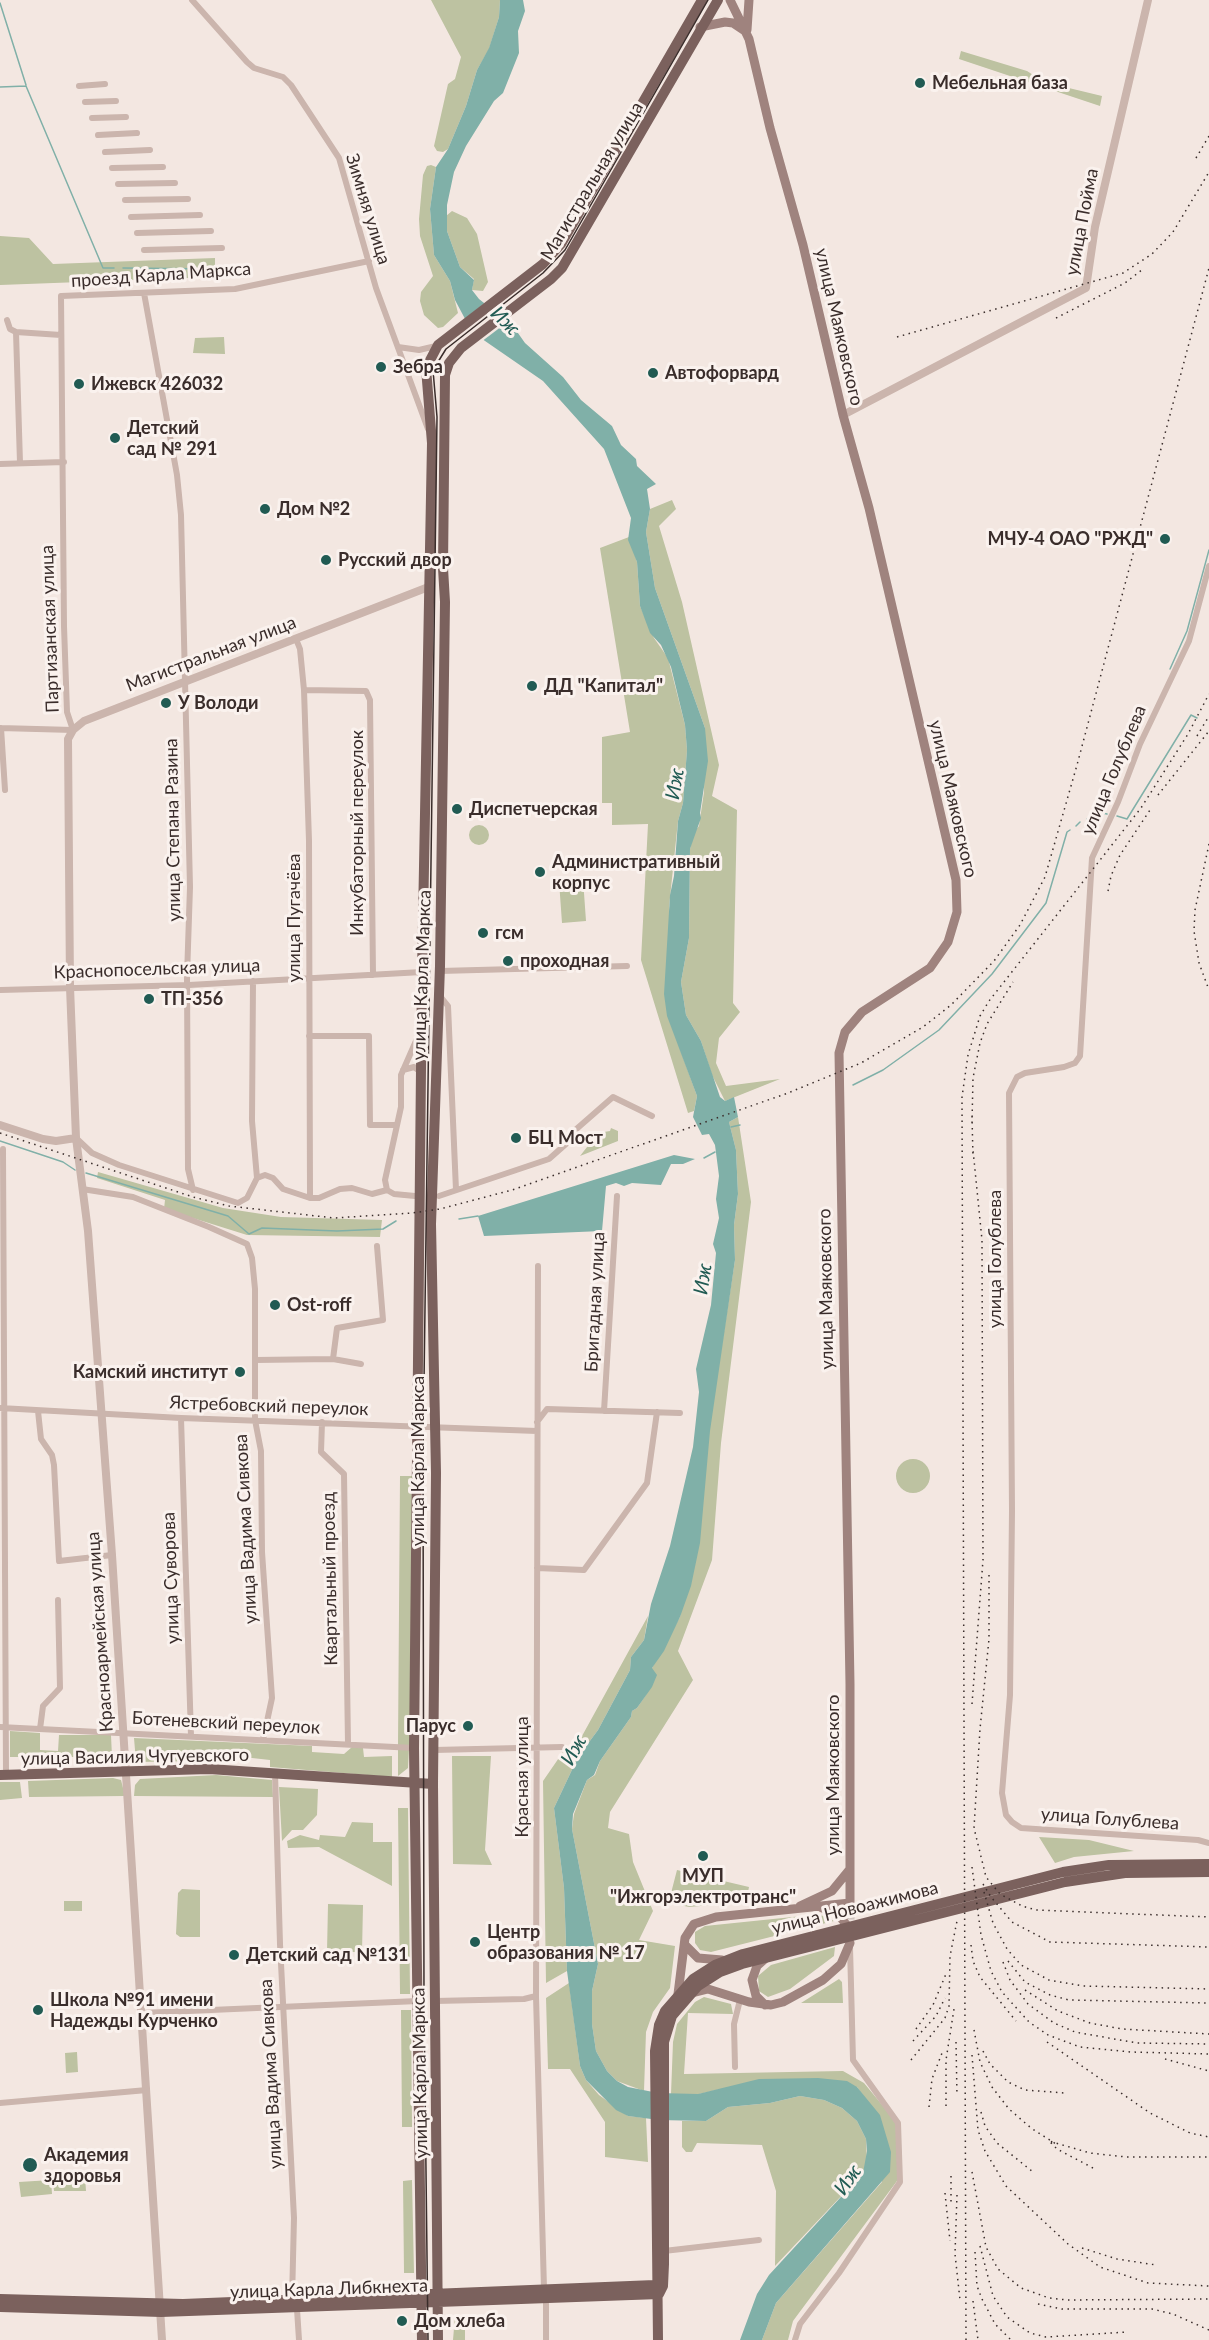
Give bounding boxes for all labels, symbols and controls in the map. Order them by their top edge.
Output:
place label: Мебельная база [932,72,1068,94]
marker: Мебельная база [913,76,927,90]
street label: Магистральная улица [536,98,648,264]
street label: Зимняя улица [341,151,395,267]
street label: улица Пойма [1061,166,1103,278]
street label: улица Маяковского [810,246,868,408]
street label: проезд Карла Маркса [70,258,252,292]
water label: Иж [485,301,525,341]
place label: Зебра [393,356,443,378]
marker: Зебра [374,360,388,374]
place label: Автофорвард [665,362,779,384]
marker: Автофорвард [646,366,660,380]
place label: Ижевск 426032 [91,373,223,395]
marker: Ижевск 426032 [72,377,86,391]
place label: Детский сад № 291 [127,417,217,460]
marker: Детский сад № 291 [108,431,122,445]
place label: Дом №2 [277,498,350,520]
marker: Дом №2 [258,502,272,516]
place label: МЧУ-4 ОАО "РЖД" [988,528,1153,550]
marker: МЧУ-4 ОАО "РЖД" [1158,532,1172,546]
street label: Партизанская улица [36,545,64,713]
place label: Русский двор [338,549,452,571]
marker: Русский двор [319,553,333,567]
street label: Магистральная улица [123,612,299,696]
place label: ДД "Капитал" [544,675,663,697]
marker: ДД "Капитал" [525,679,539,693]
place label: У Володи [178,692,259,714]
marker: У Володи [159,696,173,710]
street label: улица Голублева [1077,702,1151,838]
street label: улица Маяковского [924,718,982,880]
street label: Инкубаторный переулок [346,730,368,936]
street label: улица Степана Разина [161,738,185,922]
water label: Иж [660,766,690,802]
place label: Диспетчерская [469,798,598,820]
marker: Диспетчерская [450,802,464,816]
place label: Административный корпус [552,851,720,894]
street label: улица Пугачёва [283,853,305,983]
marker: Административный корпус [533,865,547,879]
street label: улица Карла Маркса [408,889,436,1061]
place label: гсм [495,922,524,944]
marker: гсм [476,926,490,940]
place label: проходная [520,950,609,972]
marker: проходная [501,954,515,968]
street label: Краснопосельская улица [53,955,261,983]
place label: ТП-356 [161,988,223,1010]
marker: ТП-356 [142,992,156,1006]
place label: БЦ Мост [528,1127,603,1149]
marker: БЦ Мост [509,1131,523,1145]
street label: улица Голублева [984,1190,1006,1328]
street label: улица Маяковского [814,1208,838,1370]
street label: Бригадная улица [581,1231,609,1373]
water label: Иж [689,1262,717,1296]
place label: Ost-roff [287,1294,352,1316]
marker: Ost-roff [268,1298,282,1312]
place label: Камский институт [73,1361,228,1383]
marker: Камский институт [233,1365,247,1379]
street label: улица Карла Маркса [407,1376,429,1546]
street label: Ястребовский переулок [169,1392,369,1420]
street label: улица Вадима Сивкова [230,1433,262,1625]
street label: Квартальный проезд [318,1492,342,1666]
street label: улица Суворова [158,1512,184,1644]
street label: Красноармейская улица [82,1531,118,1733]
street label: улица Маяковского [822,1694,844,1856]
street label: Ботеневский переулок [131,1707,321,1739]
place label: Парус [406,1715,456,1737]
street label: Красная улица [511,1716,533,1838]
marker: Парус [461,1719,475,1733]
water label: Иж [556,1730,592,1770]
street label: улица Василия Чугуевского [21,1744,249,1770]
street label: улица Голублева [1040,1803,1180,1835]
marker: МУП "Ижгорэлектротранс" [696,1849,710,1863]
place label: МУП "Ижгорэлектротранс" [610,1865,796,1908]
street label: улица Новоажимова [769,1877,941,1939]
place label: Центр образования № 17 [487,1921,645,1964]
marker: Центр образования № 17 [468,1935,482,1949]
place label: Детский сад №131 [246,1944,409,1966]
marker: Детский сад №131 [227,1948,241,1962]
street label: улица Вадима Сивкова [255,1978,287,2170]
street label: улица Карла Маркса [408,1988,432,2158]
place label: Школа №91 имени Надежды Курченко [50,1989,218,2032]
marker: Школа №91 имени Надежды Курченко [31,2003,45,2017]
place label: Академия здоровья [44,2144,129,2186]
marker: Академия здоровья [21,2156,39,2174]
water label: Иж [829,2160,867,2200]
street label: улица Карла Либкнехта [230,2275,428,2303]
place label: Дом хлеба [414,2310,505,2332]
marker: Дом хлеба [395,2314,409,2328]

